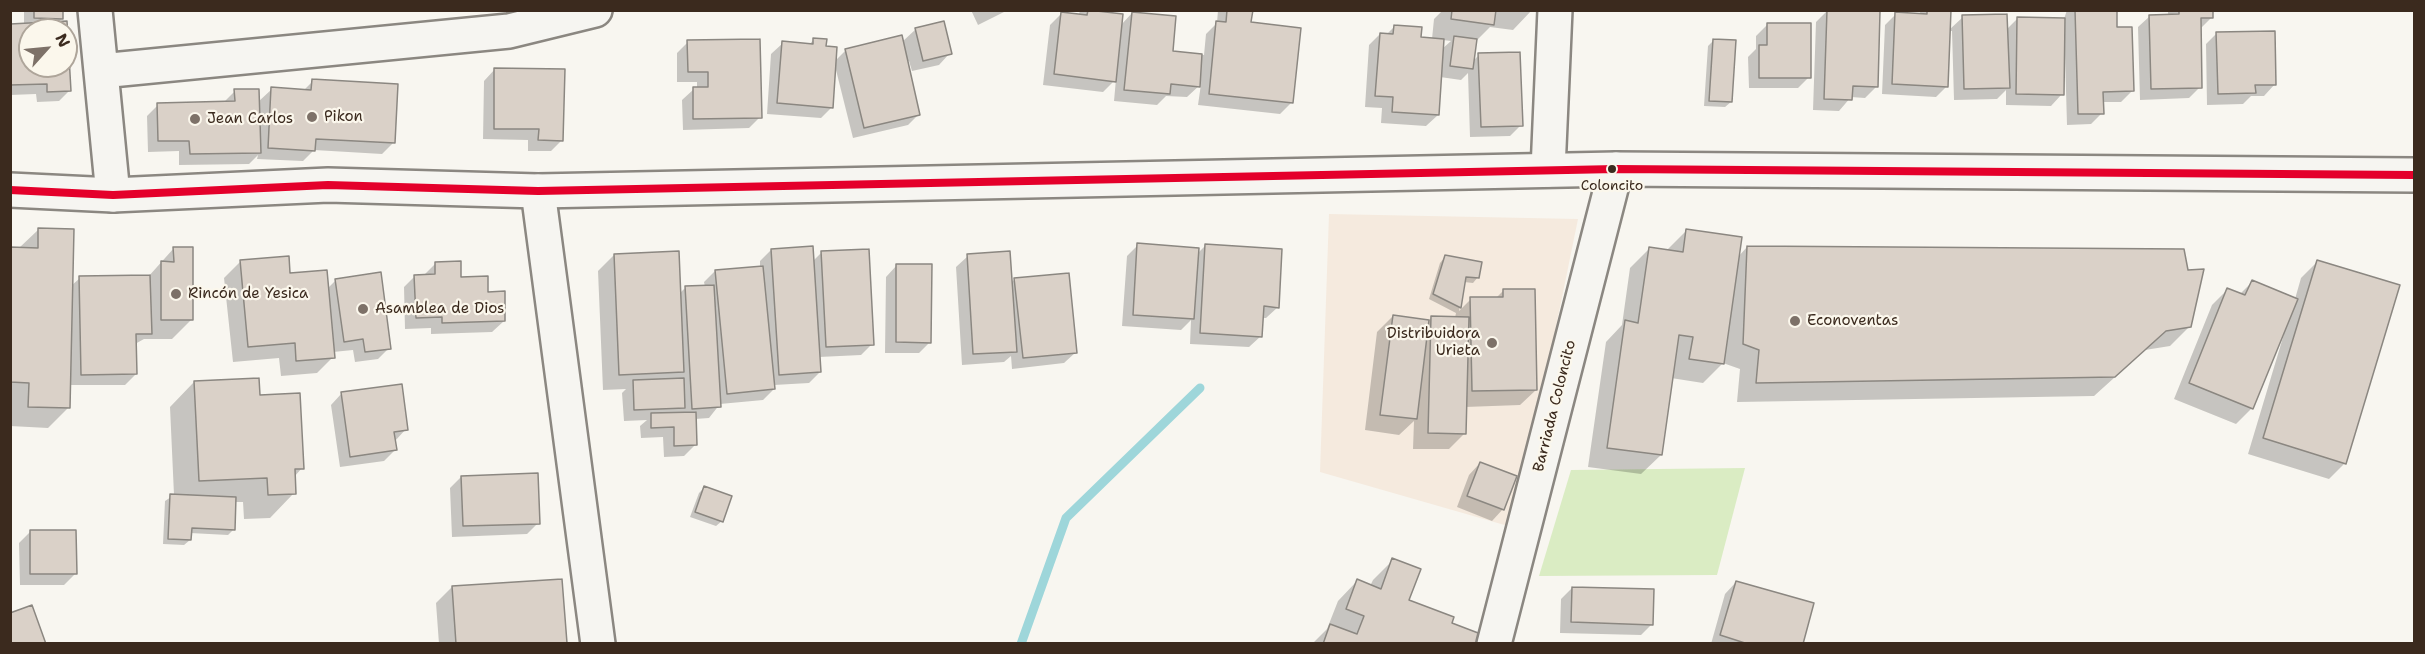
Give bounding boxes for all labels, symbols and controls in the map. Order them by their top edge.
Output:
north arrow [18,18,78,78]
text: N [50,30,75,51]
place label: Pikon [324,108,363,126]
place label: Jean Carlos [207,110,293,128]
marker: Pikon [305,110,319,124]
marker: Jean Carlos [188,112,202,126]
marker: Coloncito [1606,163,1618,175]
place label: Coloncito [1581,178,1643,194]
place label: Rincón de Yesica [188,285,308,303]
marker: Rincón de Yesica [169,287,183,301]
place label: Asamblea de Dios [375,300,505,318]
marker: Asamblea de Dios [356,302,370,316]
place label: Econoventas [1807,312,1898,330]
marker: Econoventas [1788,314,1802,328]
place label: Distribuidora Urieta [1387,325,1480,360]
marker: Distribuidora Urieta [1485,336,1499,350]
street label: Barriada Coloncito [1530,338,1580,474]

